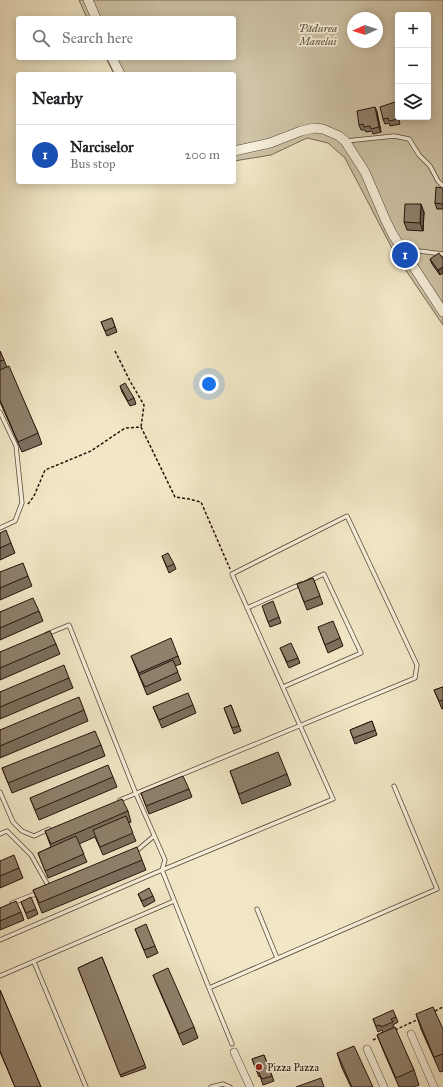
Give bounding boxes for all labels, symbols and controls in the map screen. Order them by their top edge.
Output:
north arrow [347,12,383,48]
map controls [395,12,431,120]
button: + [395,12,431,48]
search box [16,16,236,60]
park label: Pădurea Manelui [298,22,338,48]
icon: search [30,27,52,49]
text: Search here [62,29,133,47]
button: − [395,48,431,84]
button: layers [395,84,431,120]
text: Nearby [32,88,83,109]
text: Narciselor [70,138,134,156]
text: 1 [42,147,48,163]
text: 200 m [185,147,220,163]
text: Bus stop [70,156,116,172]
pin: 1 [392,240,418,270]
your location [199,374,219,394]
place label: Pizza Pazza [267,1061,319,1074]
marker: Pizza Pazza [254,1062,264,1072]

